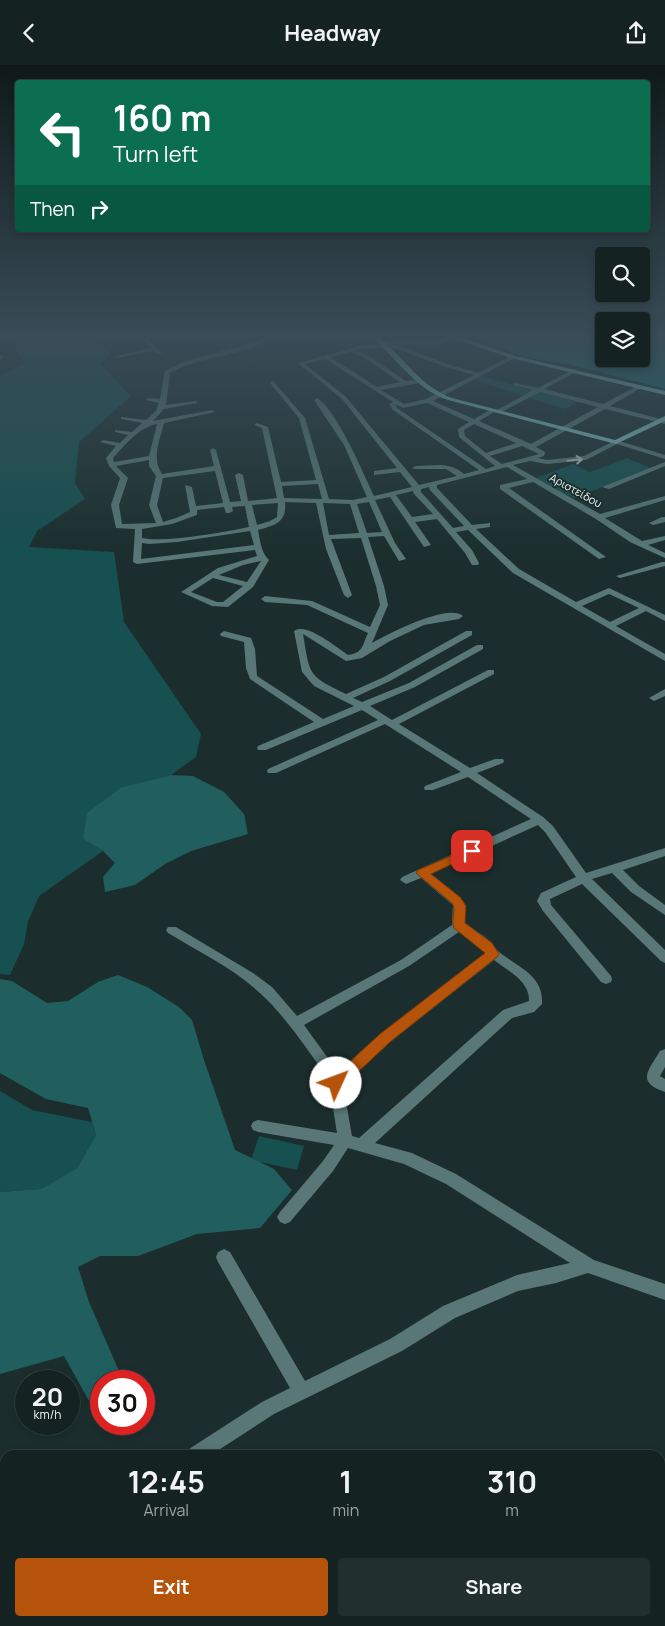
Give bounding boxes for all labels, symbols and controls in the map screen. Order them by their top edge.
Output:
text: Headway [284,18,381,48]
icon: back [15,19,43,47]
icon: share [622,19,650,47]
text: 160 m [113,94,212,142]
icon: left [30,100,95,165]
text: Turn left [113,139,198,169]
icon: right [85,195,113,223]
text: Then [30,196,75,222]
map controls [595,247,650,367]
button: search [595,247,650,302]
button: layers [595,312,650,367]
one-way arrow [567,455,583,464]
street label: Αριστείδου [547,469,605,511]
pin [451,830,493,872]
icon: arrive [458,837,486,865]
position arrow [309,1056,361,1108]
speed limit sign: 30 [90,1370,155,1435]
text: 20 [32,1379,63,1414]
text: km/h [34,1406,61,1423]
text: 12:45 [128,1461,205,1502]
text: 1 [339,1461,352,1502]
text: 310 [487,1461,537,1502]
text: Arrival [143,1499,189,1521]
text: min [332,1499,359,1521]
text: m [505,1499,519,1521]
button: Exit [15,1558,328,1616]
button: Share [338,1558,650,1616]

